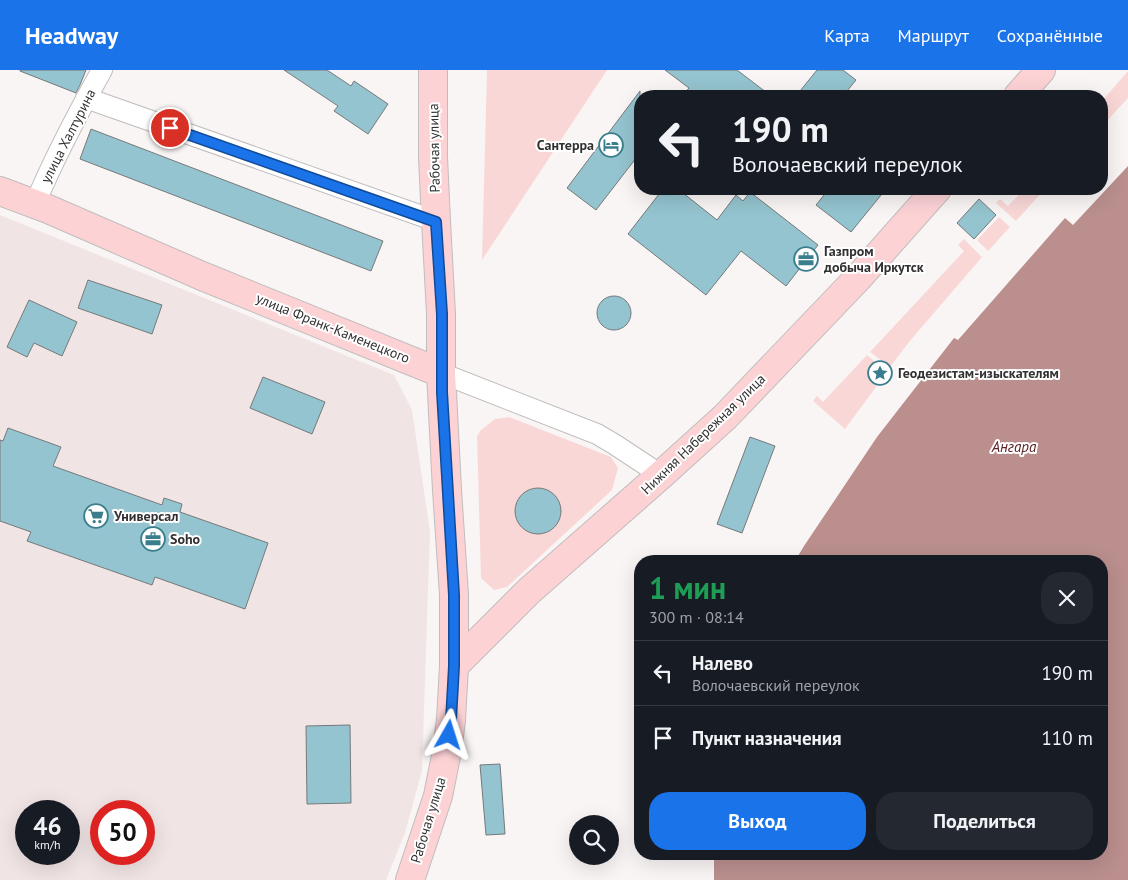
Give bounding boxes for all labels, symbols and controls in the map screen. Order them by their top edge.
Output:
text: Headway [25,20,118,51]
text: Карта [824,24,870,47]
text: Маршрут [898,24,969,47]
text: Сохранённые [997,24,1103,47]
street label: улица Халтурина [36,86,100,186]
street label: Рабочая улица [424,103,444,193]
text: 190 m [732,106,829,152]
pin [149,107,191,149]
icon: left [649,110,714,175]
icon: arrive [156,114,184,142]
hotel icon: Сантерра [598,132,624,158]
place label: Сантерра [537,136,594,154]
text: Волочаевский переулок [732,150,963,178]
place label: Газпром добыча Иркутск [823,242,924,276]
office icon: Газпром добыча Иркутск [793,246,819,272]
street label: улица Франк-Каменецкого [253,289,413,367]
place icon: Геодезистам-изыскателям [867,360,893,386]
place label: Геодезистам-изыскателям [898,364,1059,382]
street label: Нижняя Набережная улица [637,370,769,498]
water label: Ангара [991,437,1037,456]
supermarket icon: Универсал [83,503,109,529]
place label: Универсал [113,507,178,525]
office icon: Soho [140,526,166,552]
place label: Soho [170,530,201,548]
text: 1 мин [649,568,726,607]
button: close [1041,572,1093,624]
text: 300 m · 08:14 [649,607,744,627]
text: Налево [692,651,753,675]
icon: left [649,659,677,687]
text: 190 m [1041,661,1093,685]
text: Волочаевский переулок [692,675,860,695]
position arrow [422,708,474,760]
icon: arrive [649,724,677,752]
text: Пункт назначения [692,726,842,750]
text: 110 m [1041,726,1093,750]
street label: Рабочая улица [406,775,450,865]
button: Выход [649,792,866,850]
button: Поделиться [876,792,1093,850]
speed limit sign: 50 [90,800,155,865]
text: 46 [33,810,62,842]
map controls [569,815,619,865]
button: search [569,815,619,865]
text: km/h [34,837,61,852]

